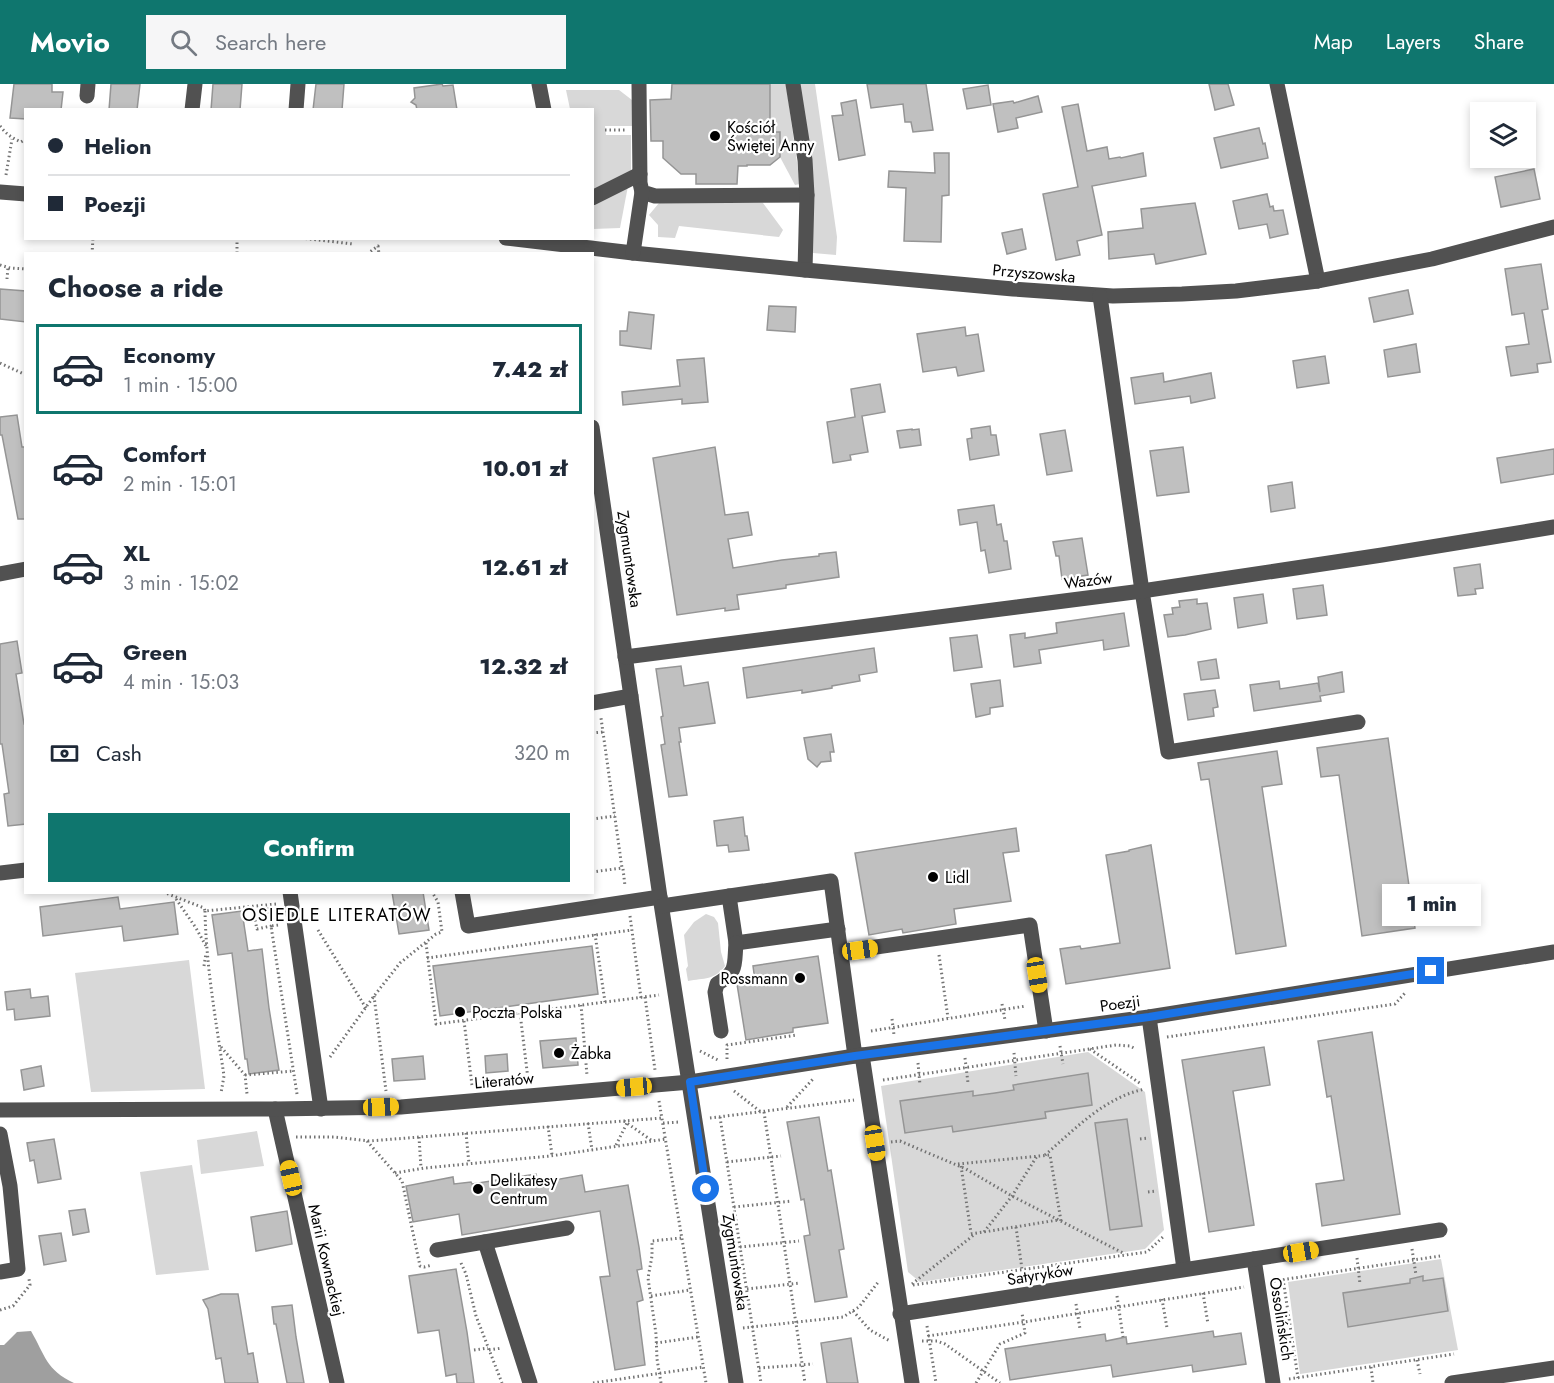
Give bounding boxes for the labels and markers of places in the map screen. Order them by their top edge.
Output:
place label: Kościół Świętej Anny [727,116,815,157]
marker: Kościół Świętej Anny [708,129,722,143]
place label: Lidl [945,866,969,889]
marker: Lidl [926,870,940,884]
place label: Rossmann [720,967,788,990]
marker: Rossmann [793,971,807,985]
place label: Poczta Polska [472,1001,562,1024]
marker: Poczta Polska [453,1005,467,1019]
place label: Żabka [571,1042,611,1065]
marker: Żabka [552,1046,566,1060]
place label: Delikatesy Centrum [490,1169,558,1210]
marker: Delikatesy Centrum [471,1182,485,1196]

